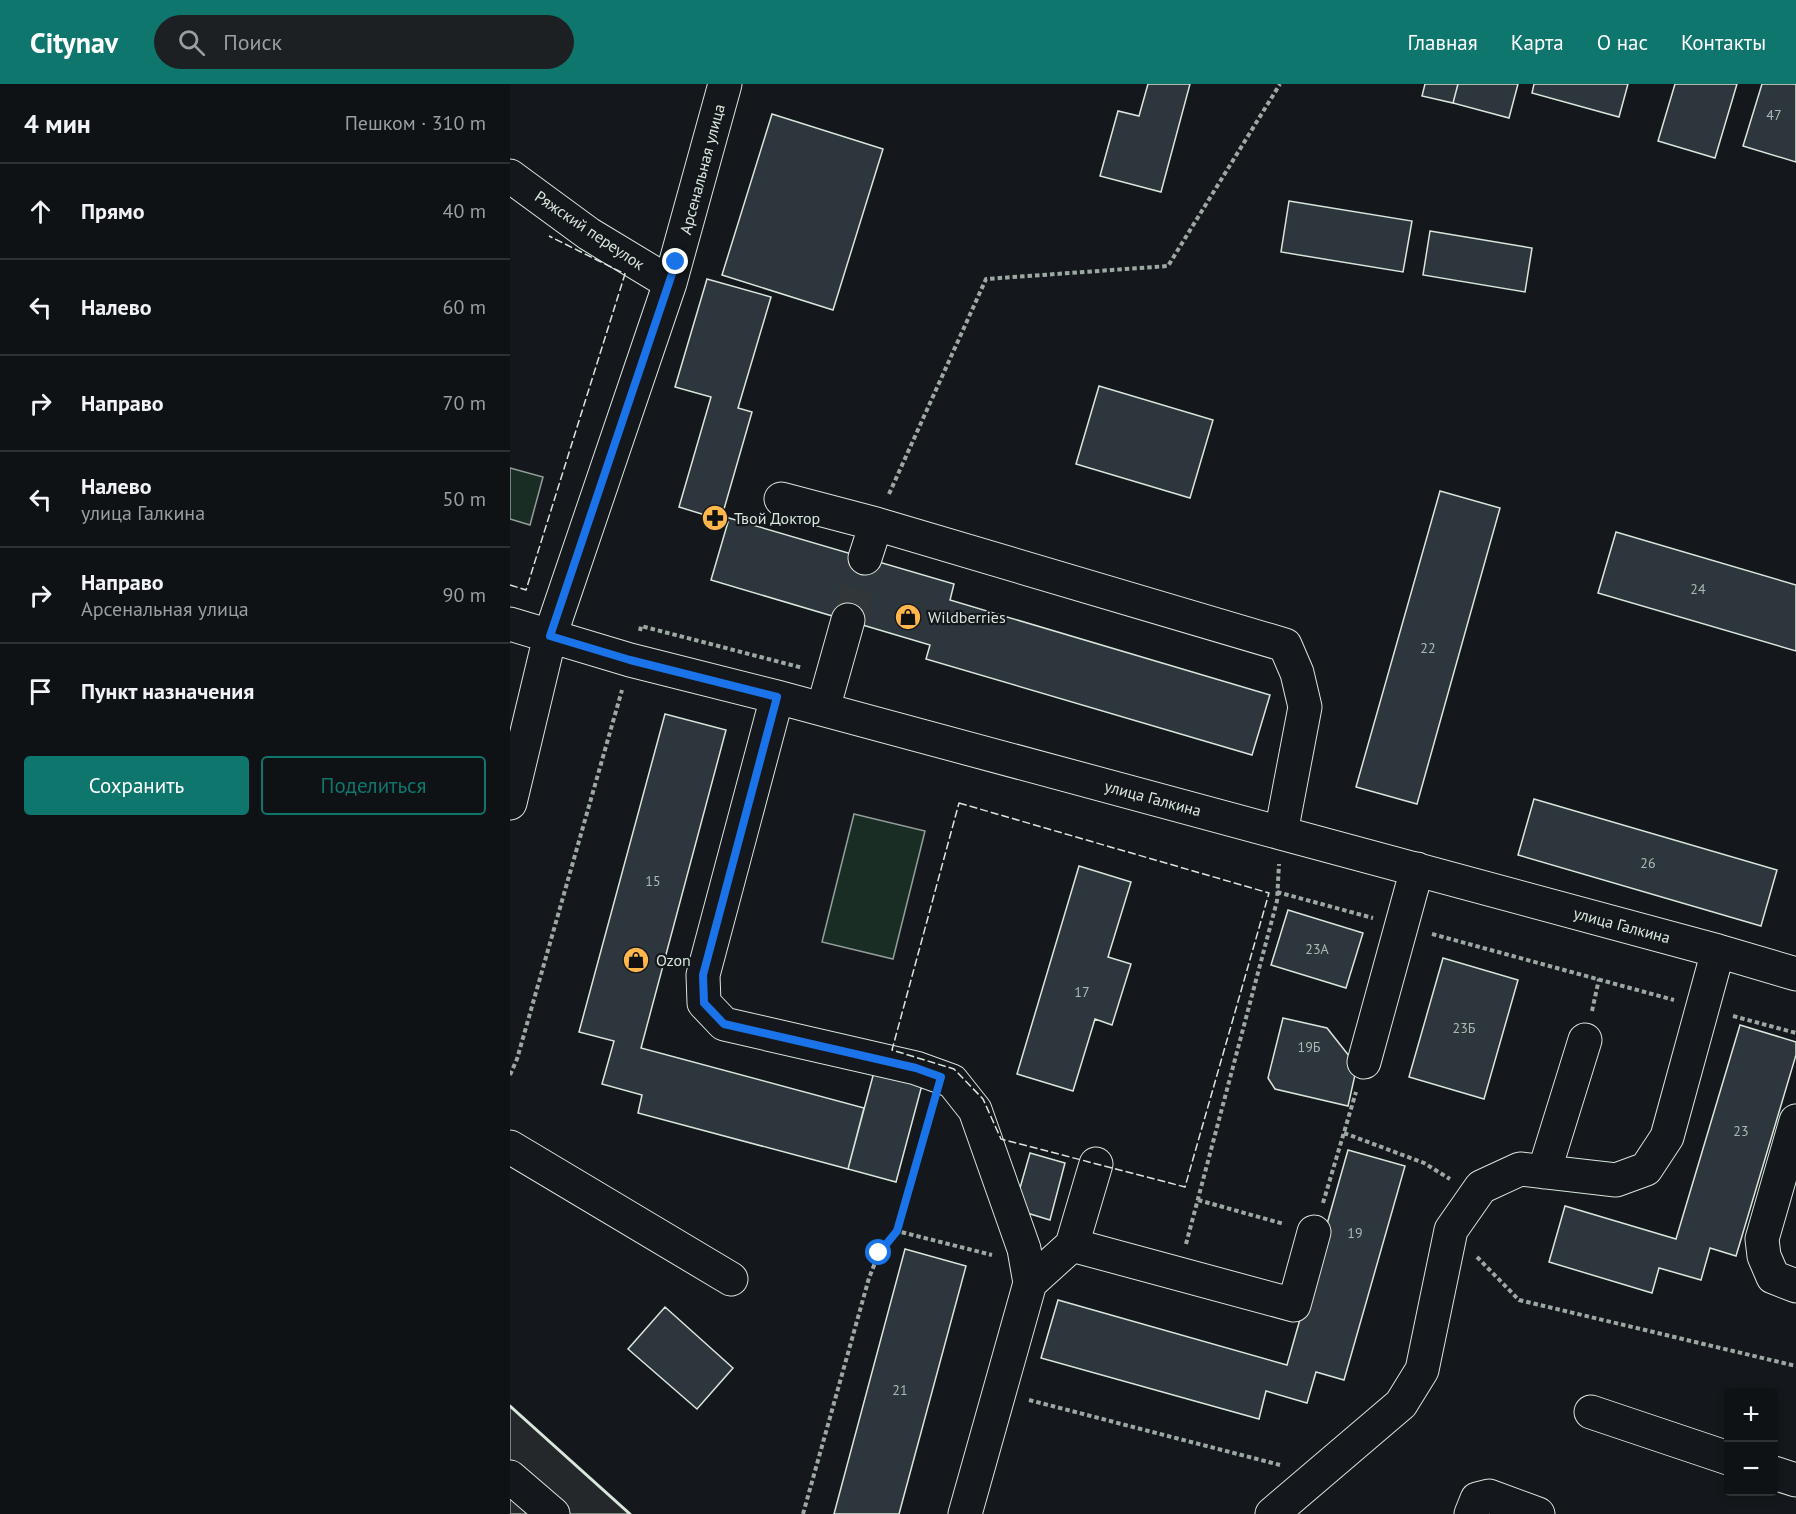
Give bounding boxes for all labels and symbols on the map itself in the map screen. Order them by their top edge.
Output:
street label: Арсенальная улица [675,102,729,236]
house number: 47 [1766,106,1782,124]
street label: Ряжский переулок [531,186,649,274]
route end [662,248,688,274]
pharmacy icon: Твой Доктор [700,503,730,533]
place label: Твой Доктор [734,508,820,528]
house number: 24 [1690,580,1706,598]
shop icon: Wildberries [893,602,923,632]
place label: Wildberries [928,607,1006,627]
house number: 22 [1420,639,1436,657]
street label: улица Галкина [1102,775,1204,821]
house number: 26 [1640,854,1656,872]
house number: 15 [645,872,661,890]
street label: улица Галкина [1571,902,1673,948]
house number: 23А [1305,940,1330,958]
shop icon: Ozon [621,945,651,975]
place label: Ozon [656,950,691,970]
house number: 17 [1074,983,1090,1001]
house number: 23Б [1453,1019,1476,1037]
house number: 19Б [1298,1038,1321,1056]
house number: 23 [1733,1122,1749,1140]
house number: 19 [1347,1224,1363,1242]
route start [865,1239,891,1265]
house number: 21 [892,1381,908,1399]

